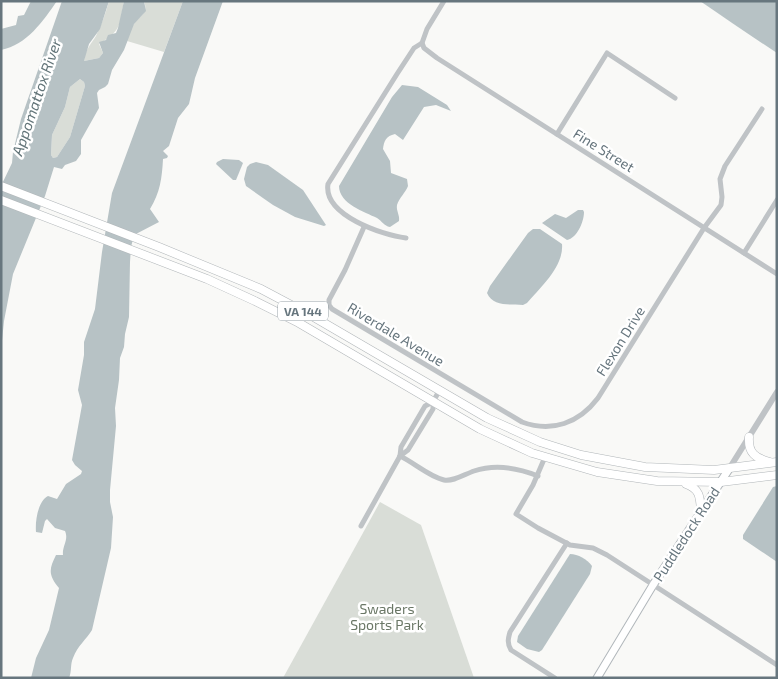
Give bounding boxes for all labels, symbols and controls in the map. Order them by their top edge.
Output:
water label: Appomattox River [7,35,65,159]
street label: Fine Street [570,125,638,175]
street label: Riverdale Avenue [345,299,447,369]
road number: VA 144 [278,302,328,321]
street label: Flexon Drive [592,303,648,379]
street label: Puddledock Road [649,484,723,584]
park label: Swaders Sports Park [350,600,424,633]

